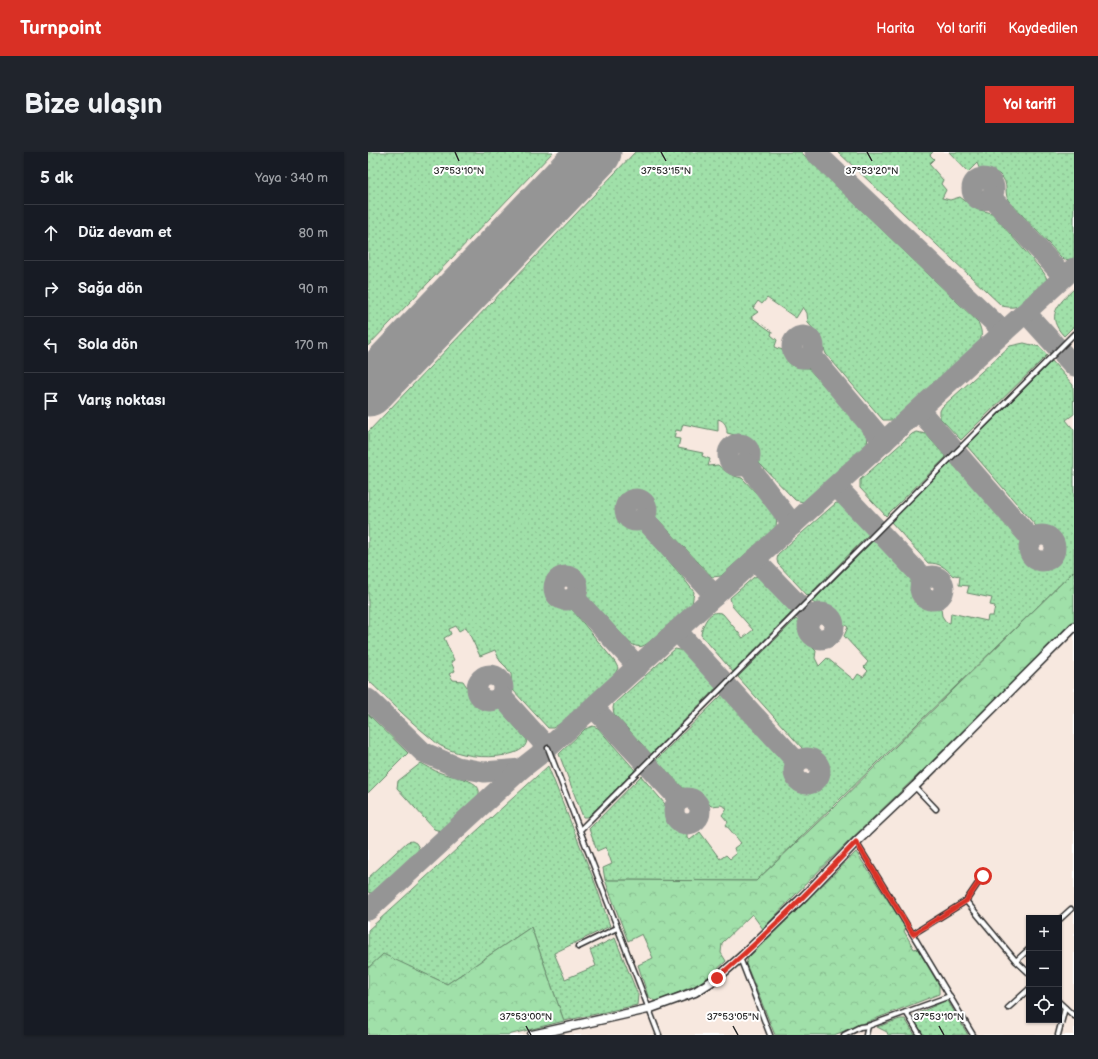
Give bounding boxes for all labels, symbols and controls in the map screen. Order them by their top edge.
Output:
text: Turnpoint [20,17,101,40]
text: Harita [876,20,915,37]
text: Yol tarifi [937,20,986,37]
text: Kaydedilen [1008,20,1078,37]
button: Yol tarifi [985,86,1074,123]
text: Bize ulaşın [24,88,163,121]
text: 37°53'10"N [434,165,484,177]
text: 37°53'15"N [641,165,691,177]
text: 37°53'20"N [846,165,898,177]
text: 5 dk [40,168,73,188]
text: Yaya · 340 m [255,170,328,186]
icon: ahead [40,222,62,244]
text: Düz devam et [78,223,172,242]
text: 80 m [299,225,328,241]
icon: right [40,278,62,300]
text: Sağa dön [78,279,143,298]
text: 90 m [299,281,328,297]
icon: left [40,334,62,356]
text: Sola dön [78,335,138,354]
text: 170 m [295,337,328,353]
icon: arrive [40,390,62,412]
text: Varış noktası [78,391,165,410]
route start [974,867,992,885]
map controls [1026,915,1062,1023]
button: + [1026,915,1062,951]
button: − [1026,951,1062,987]
route end [708,969,726,987]
button: locate [1026,987,1062,1023]
text: 37°53'00"N [500,1011,552,1023]
text: 37°53'05"N [707,1011,759,1023]
text: 37°53'10"N [914,1011,964,1023]

